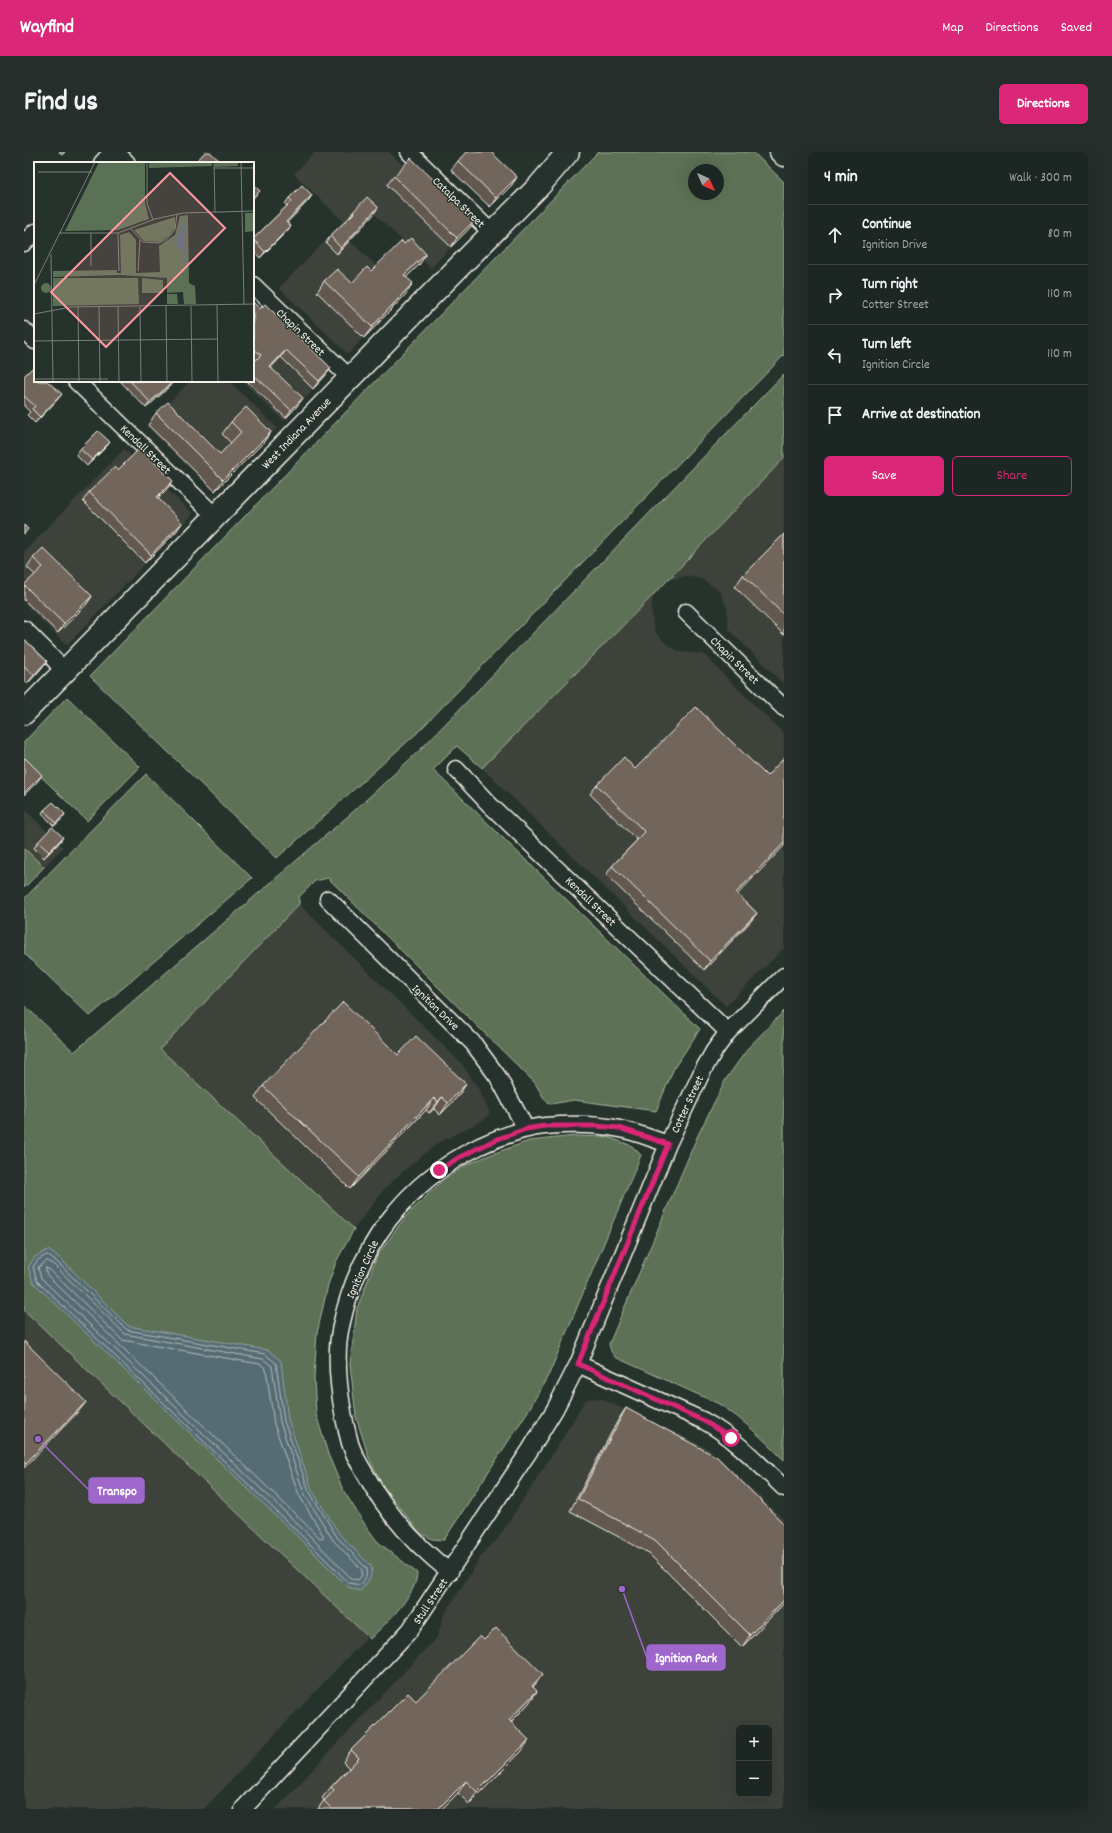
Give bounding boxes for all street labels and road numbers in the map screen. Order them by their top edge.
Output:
street label: Catalpa Street [428,174,489,233]
street label: Chapin Street [272,305,329,361]
street label: West Indiana Avenue [258,394,336,474]
street label: Kendall Street [116,421,175,479]
street label: Chapin Street [706,633,763,689]
street label: Kendall Street [561,873,620,931]
street label: Ignition Drive [407,981,462,1035]
street label: Cotter Street [668,1073,709,1136]
street label: Ignition Circle [343,1238,384,1302]
street label: Stull Street [410,1575,453,1628]

